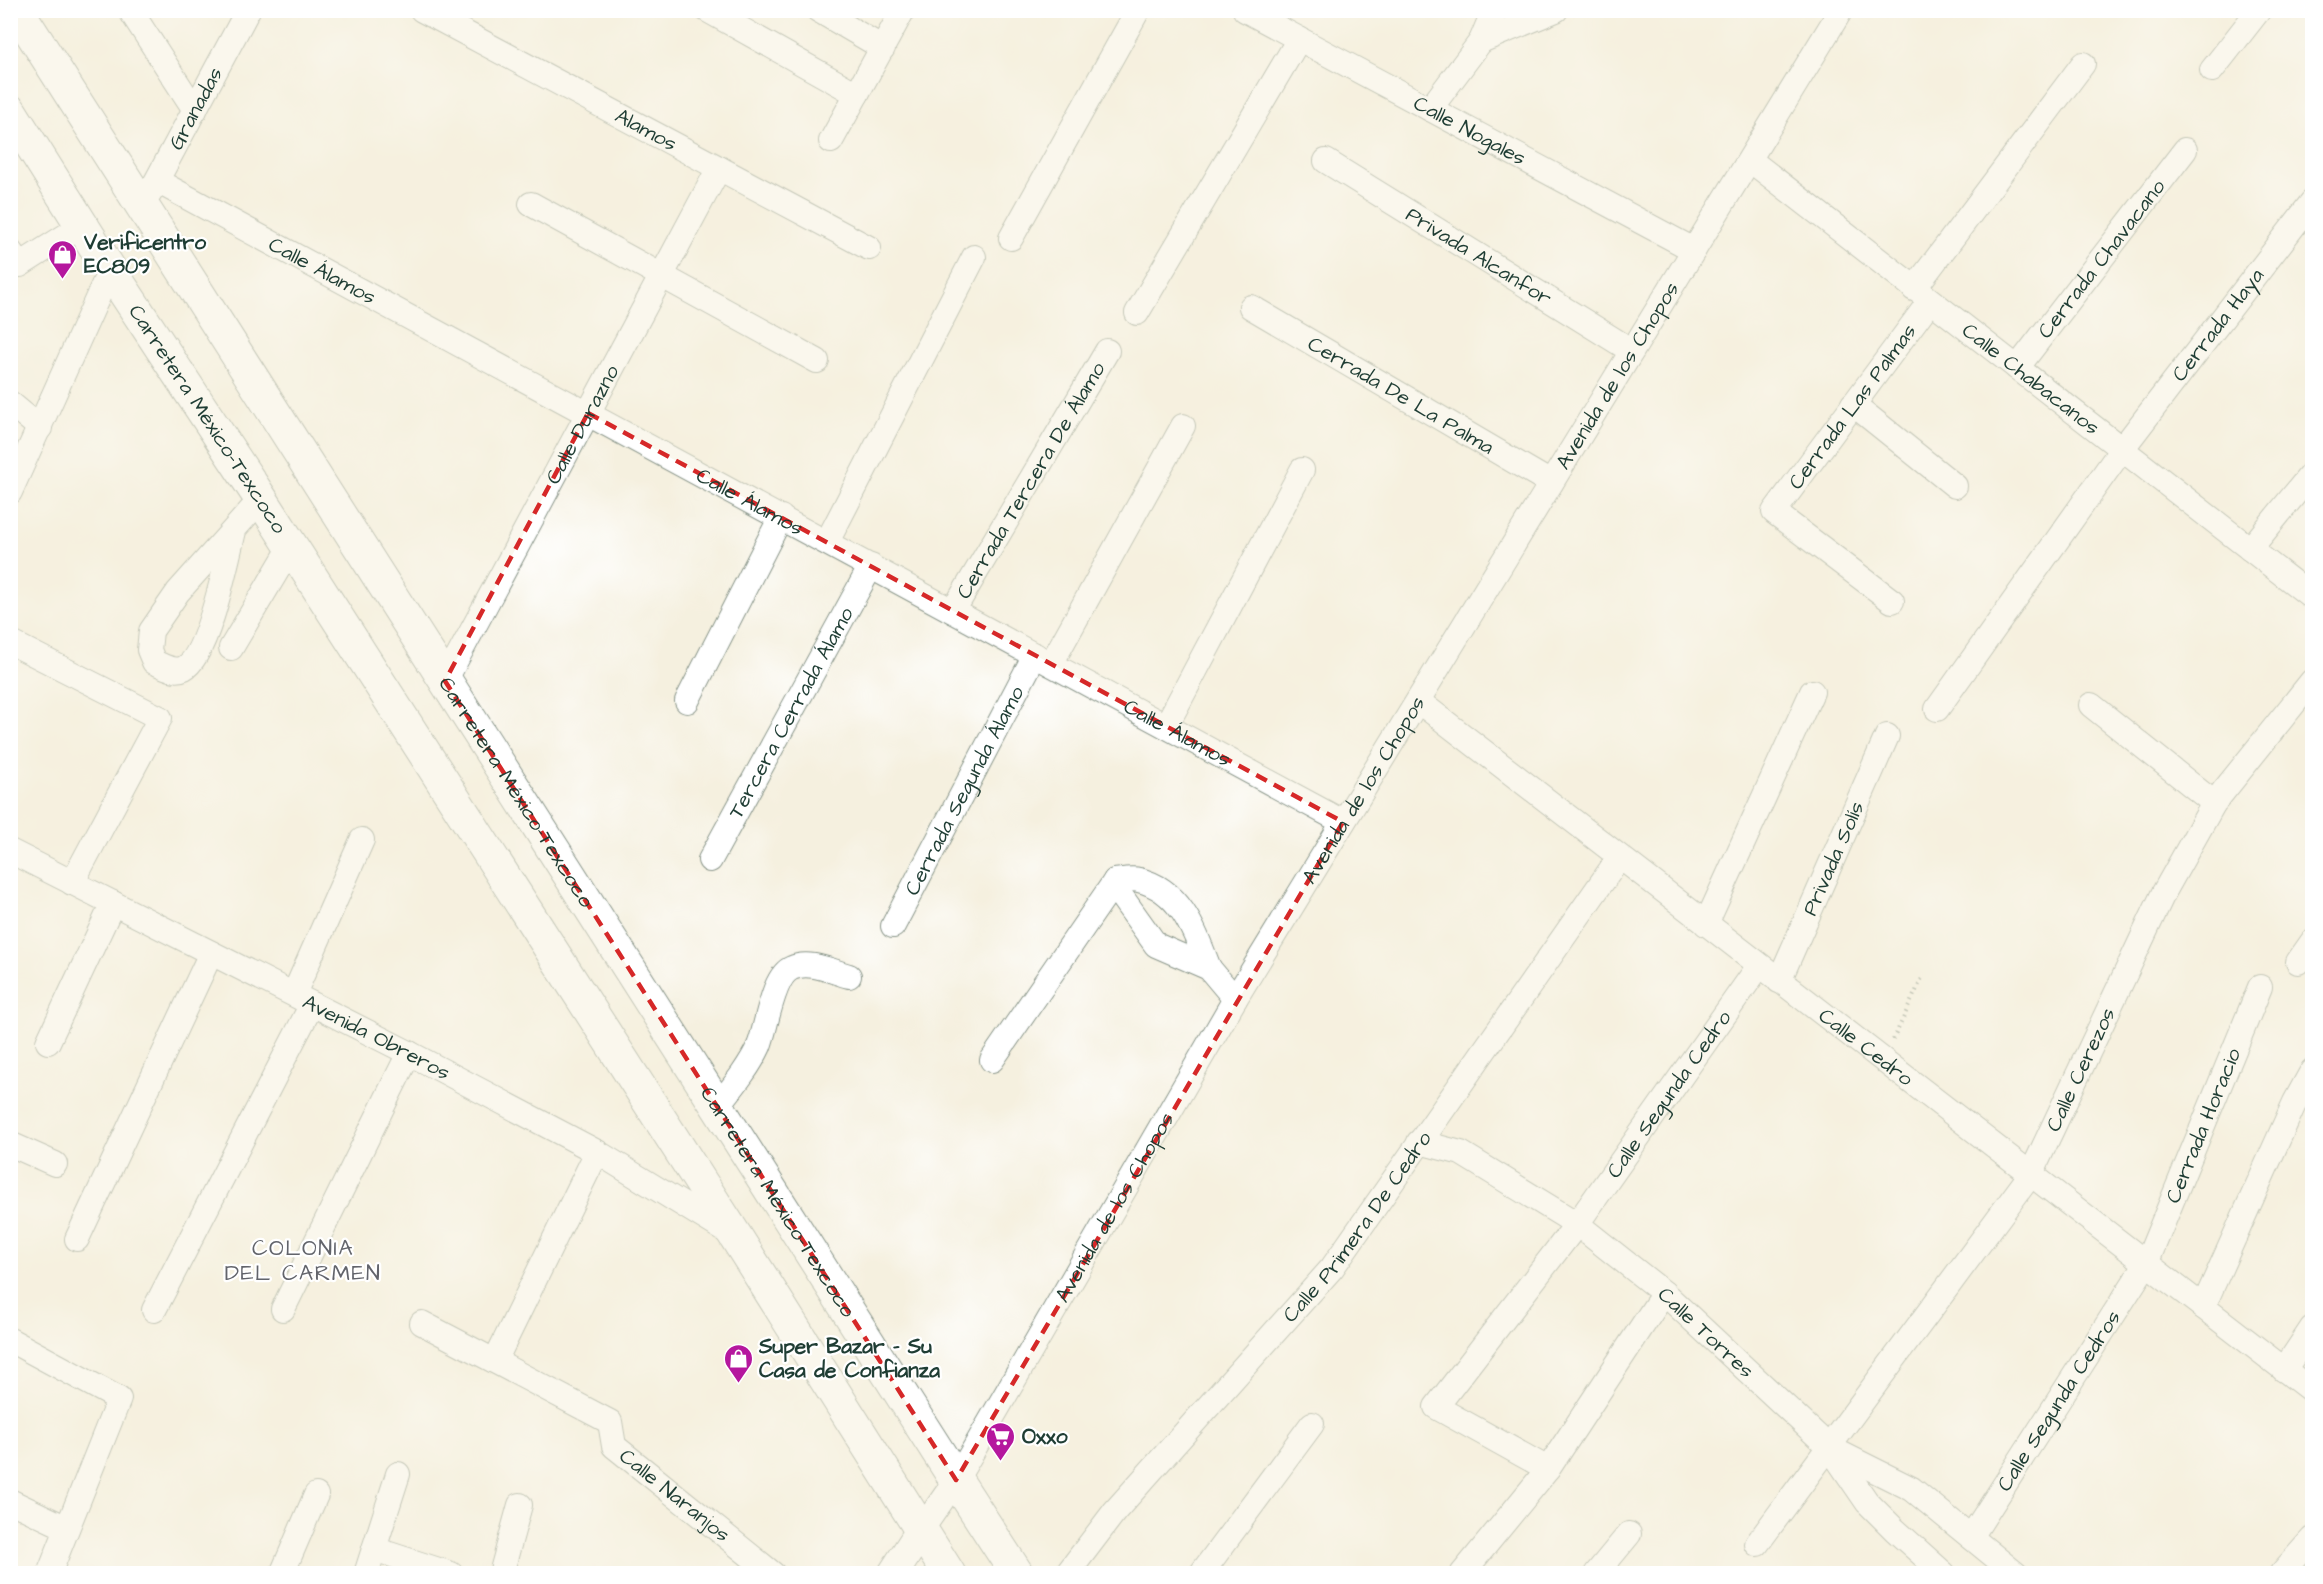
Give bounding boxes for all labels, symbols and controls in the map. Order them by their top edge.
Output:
street label: Granadas [162,62,230,155]
street label: Calle Nogales [1408,89,1531,173]
street label: Alamos [610,101,682,158]
street label: Cerrada Chavacano [2031,173,2172,345]
street label: Privada Alcanfor [1400,200,1557,313]
place label: Verificentro EC809 [83,228,206,281]
street label: Calle Álamos [263,230,381,312]
shop icon: Verificentro EC809 [47,238,79,280]
street label: Cerrada Haya [2165,262,2271,388]
street label: Avenida de los Chopos [1549,276,1686,475]
street label: Carretera México-Texcoco [122,299,294,539]
street label: Calle Chabacanos [1956,316,2106,442]
street label: Cerrada Las Palmas [1782,318,1923,496]
street label: Cerrada De La Palma [1302,329,1500,462]
street label: Cerrada Tercera De Álamo [949,357,1112,604]
street label: Calle Durazno [539,360,626,489]
street label: Calle Álamos [691,461,809,543]
street label: Tercera Cerrada Álamo [721,602,861,824]
street label: Carretera México-Texcoco [432,671,601,914]
street label: Cerrada Segunda Álamo [898,681,1031,900]
street label: Avenida de los Chopos [1295,691,1432,889]
street label: Calle Álamos [1118,692,1236,774]
street label: Privada Solís [1796,797,1871,920]
street label: Avenida Obreros [298,988,455,1087]
street label: Calle Cedro [1812,1001,1919,1093]
street label: Calle Cerezos [2039,1003,2122,1136]
street label: Calle Segunda Cedro [1600,1004,1738,1184]
street label: Cerrada Horacio [2159,1044,2248,1208]
street label: Carretera México-Texcoco [693,1081,862,1323]
street label: Avenida de los Chopos [1048,1107,1181,1308]
street label: Calle Primera De Cedro [1276,1125,1439,1329]
district label: COLONIA DEL CARMEN [225,1233,381,1289]
street label: Calle Torres [1651,1280,1760,1385]
street label: Calle Segunda Cedros [1990,1305,2128,1497]
place label: Super Bazar - Su Casa de Confianza [758,1332,940,1385]
shop icon: Super Bazar - Su Casa de Confianza [722,1342,754,1384]
supermarket icon: Oxxo [985,1420,1017,1462]
place label: Oxxo [1022,1422,1068,1451]
street label: Calle Naranjos [613,1442,736,1549]

